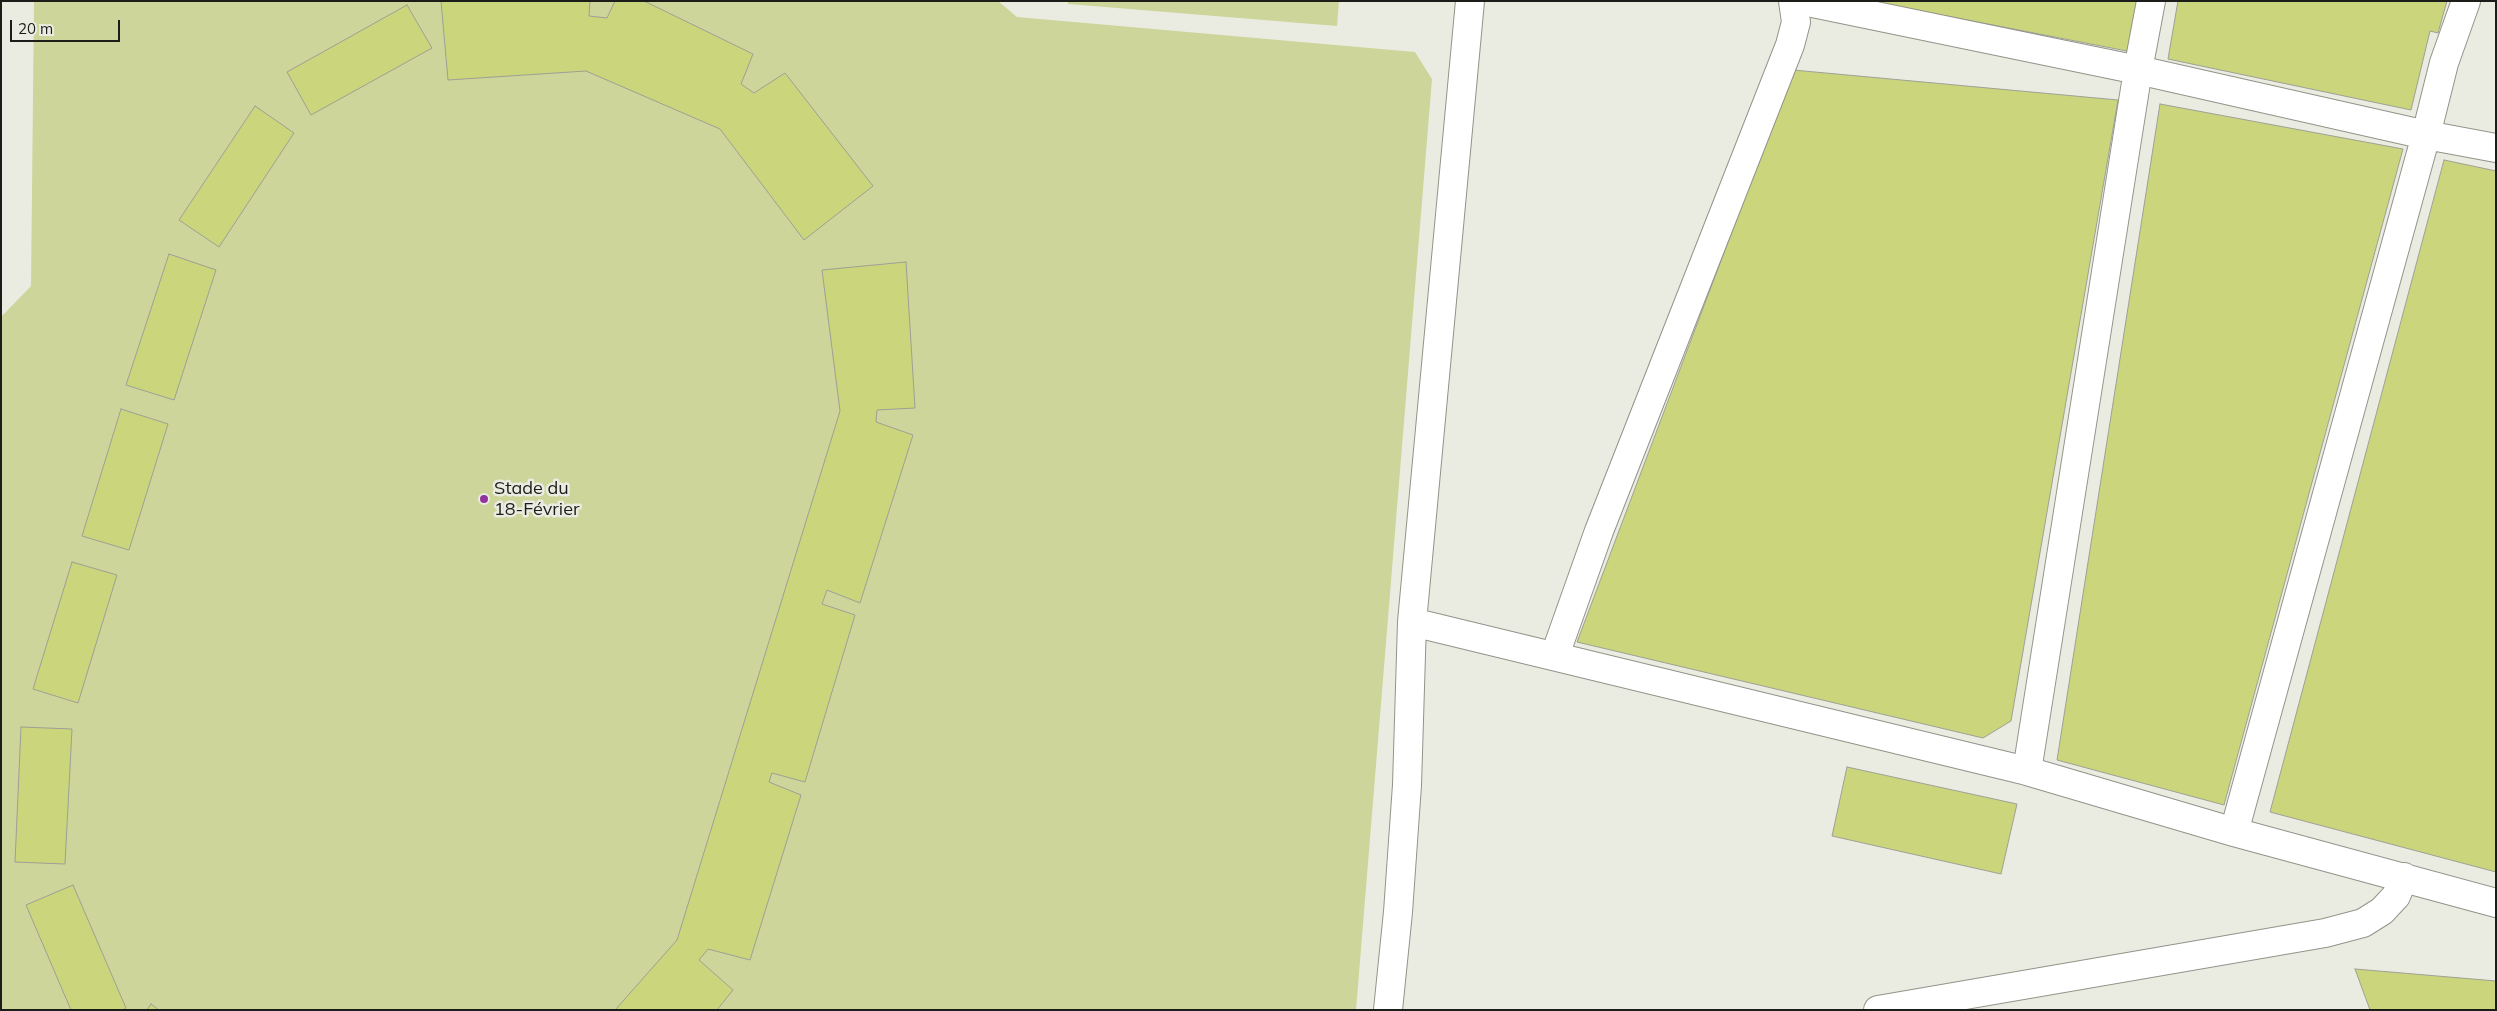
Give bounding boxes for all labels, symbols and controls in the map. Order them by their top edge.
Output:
scale bar [12,10,122,42]
text: 20 m [18,19,53,38]
place label: Stade du 18-Février [494,478,579,520]
marker: Stade du 18-Février [478,493,490,505]

